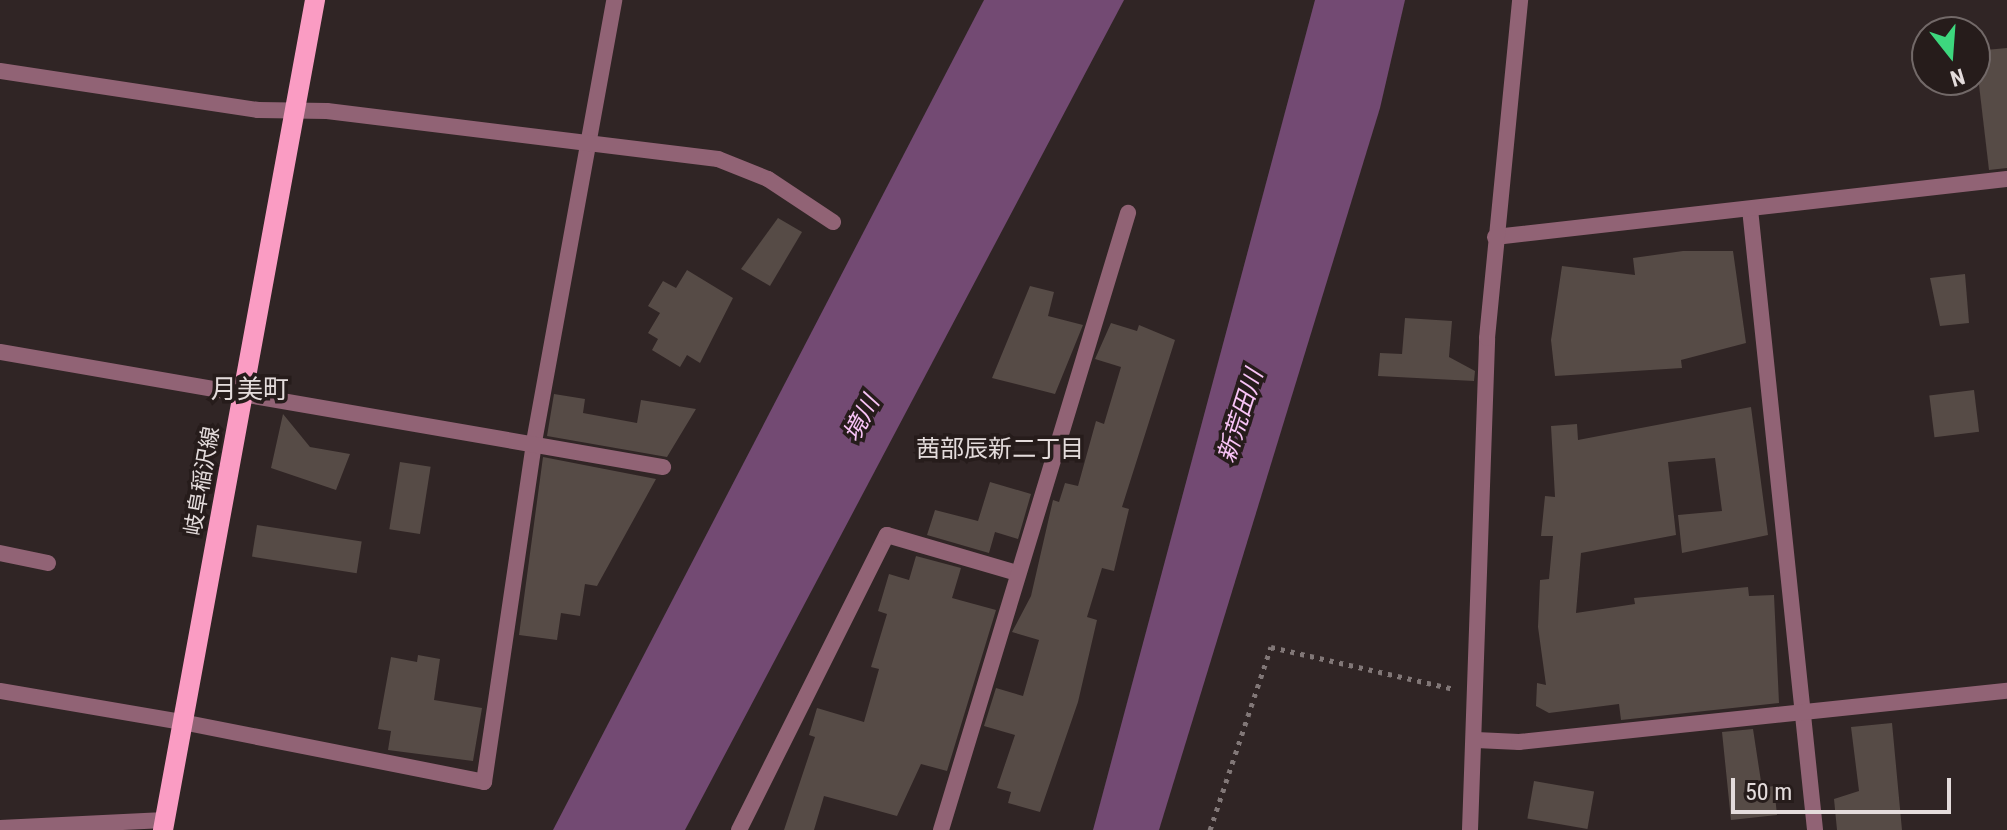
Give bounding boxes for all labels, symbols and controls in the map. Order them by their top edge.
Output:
north arrow [1911,16,1991,96]
text: N [1947,64,1968,91]
water label: 新荒田川 [1212,366,1270,466]
district label: 月美町 [211,374,289,406]
water label: 境川 [838,391,886,447]
street label: 岐阜稲沢線 [179,425,225,537]
district label: 茜部辰新二丁目 [916,436,1084,464]
scale bar [1735,762,1955,812]
text: 50 m [1745,778,1792,806]

